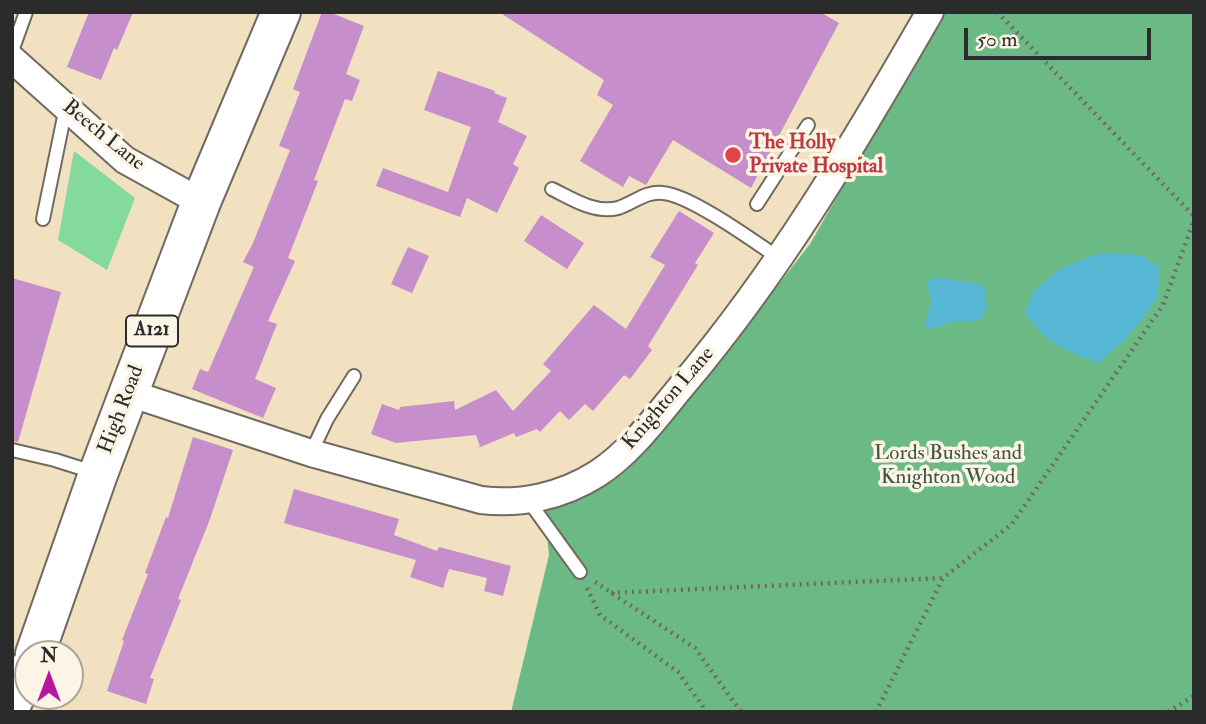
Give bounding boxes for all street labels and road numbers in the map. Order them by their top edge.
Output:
street label: Beech Lane [57,95,149,177]
road number: A121 [126,316,178,346]
street label: Knighton Lane [618,342,720,456]
street label: High Road [94,362,150,458]

